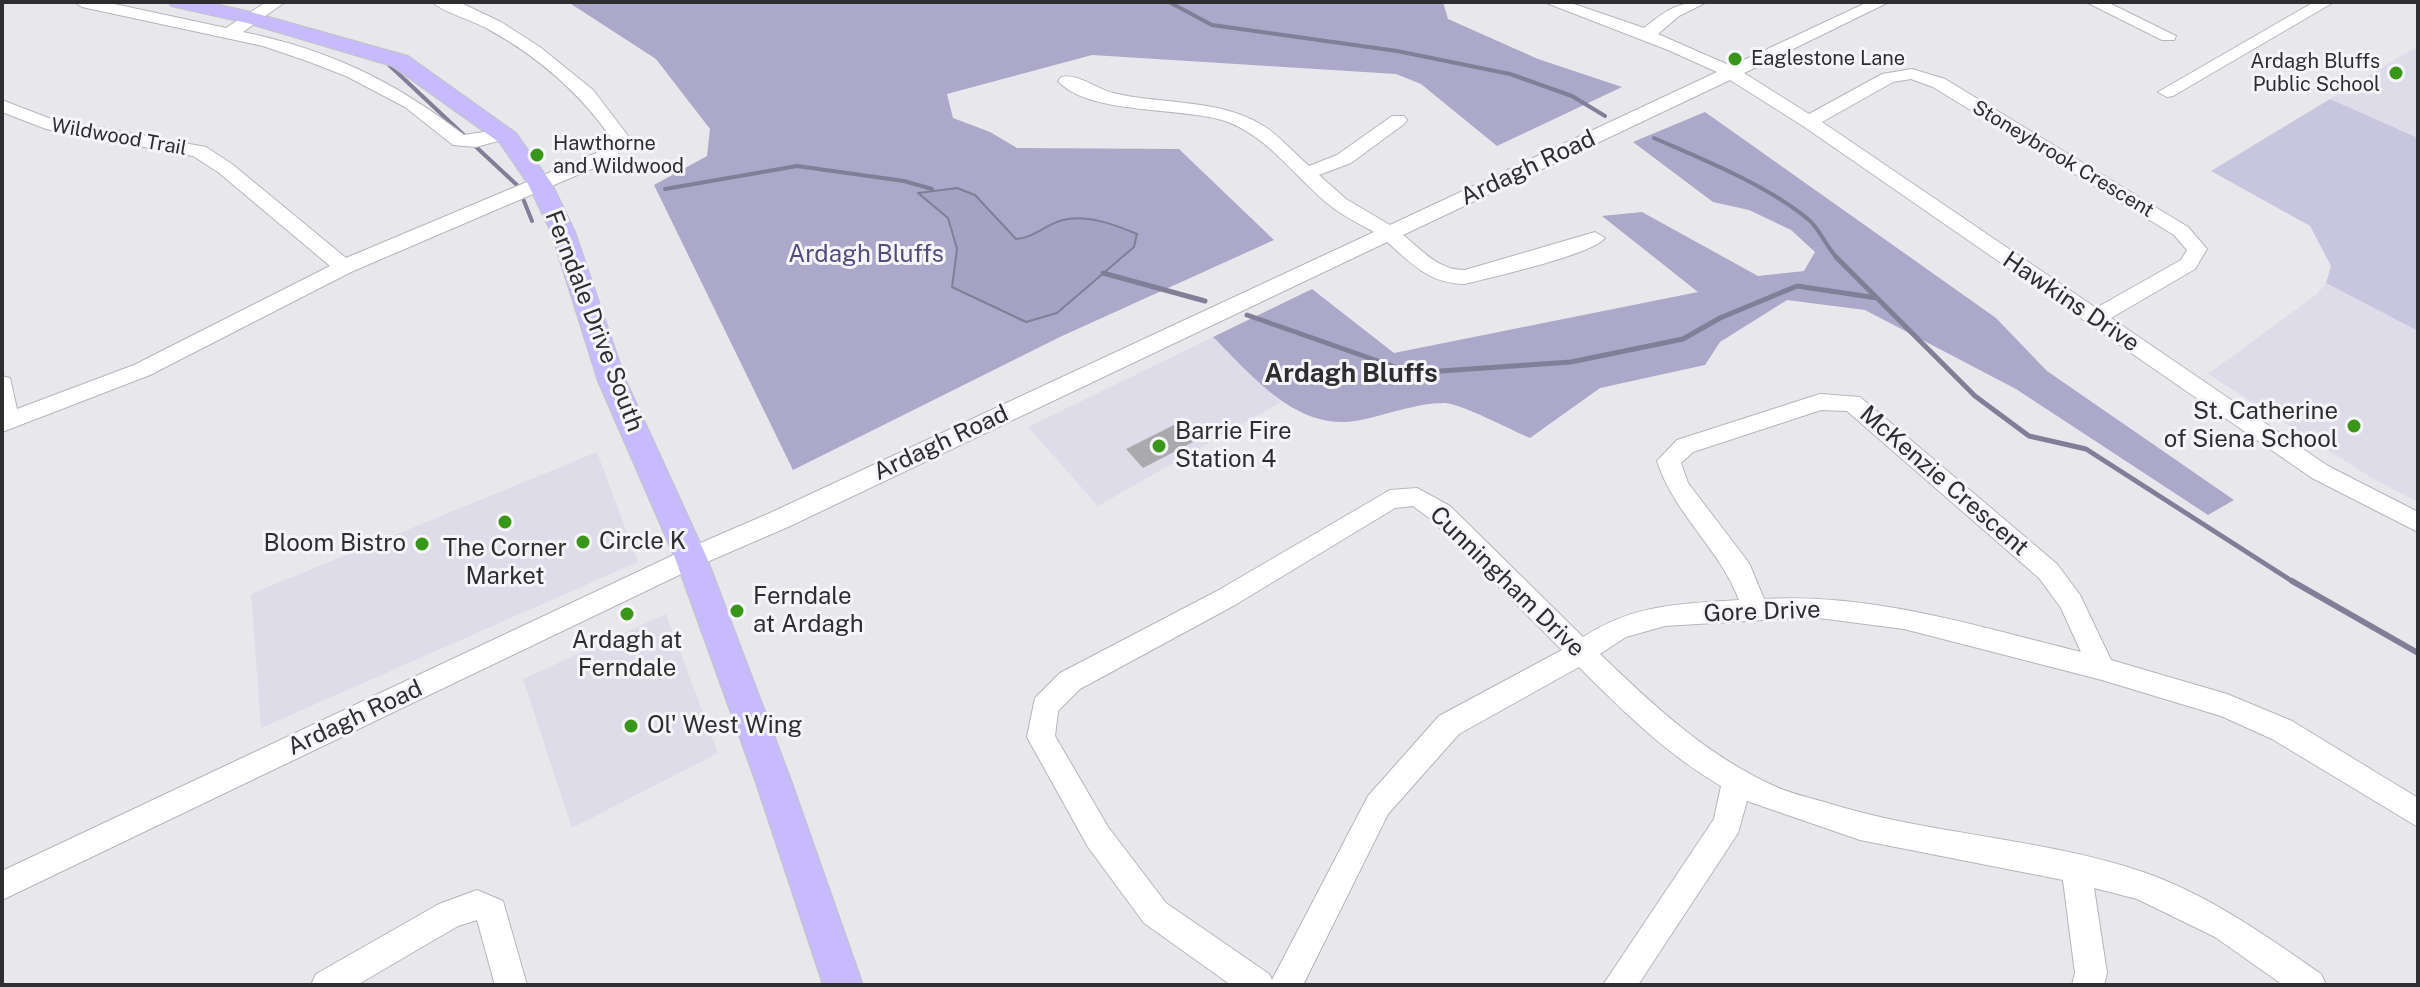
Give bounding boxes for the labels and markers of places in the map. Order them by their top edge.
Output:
place label: Eaglestone Lane [1751,47,1905,71]
marker: Eaglestone Lane [1726,50,1744,68]
place label: Ardagh Bluffs Public School [2250,50,2380,97]
marker: Ardagh Bluffs Public School [2387,64,2405,82]
place label: Hawthorne and Wildwood [553,132,684,179]
marker: Hawthorne and Wildwood [528,146,546,164]
place label: St. Catherine of Siena School [2164,398,2338,454]
marker: St. Catherine of Siena School [2345,417,2363,435]
place label: Barrie Fire Station 4 [1175,418,1292,474]
marker: Barrie Fire Station 4 [1150,437,1168,455]
marker: The Corner Market [496,513,514,531]
place label: Circle K [599,528,686,556]
place label: Bloom Bistro [264,530,406,558]
marker: Circle K [574,533,592,551]
marker: Bloom Bistro [413,535,431,553]
place label: The Corner Market [443,535,567,591]
place label: Ferndale at Ardagh [753,583,864,639]
marker: Ferndale at Ardagh [728,602,746,620]
marker: Ardagh at Ferndale [618,605,636,623]
place label: Ardagh at Ferndale [572,627,682,683]
place label: Ol' West Wing [647,712,803,740]
marker: Ol' West Wing [622,717,640,735]

